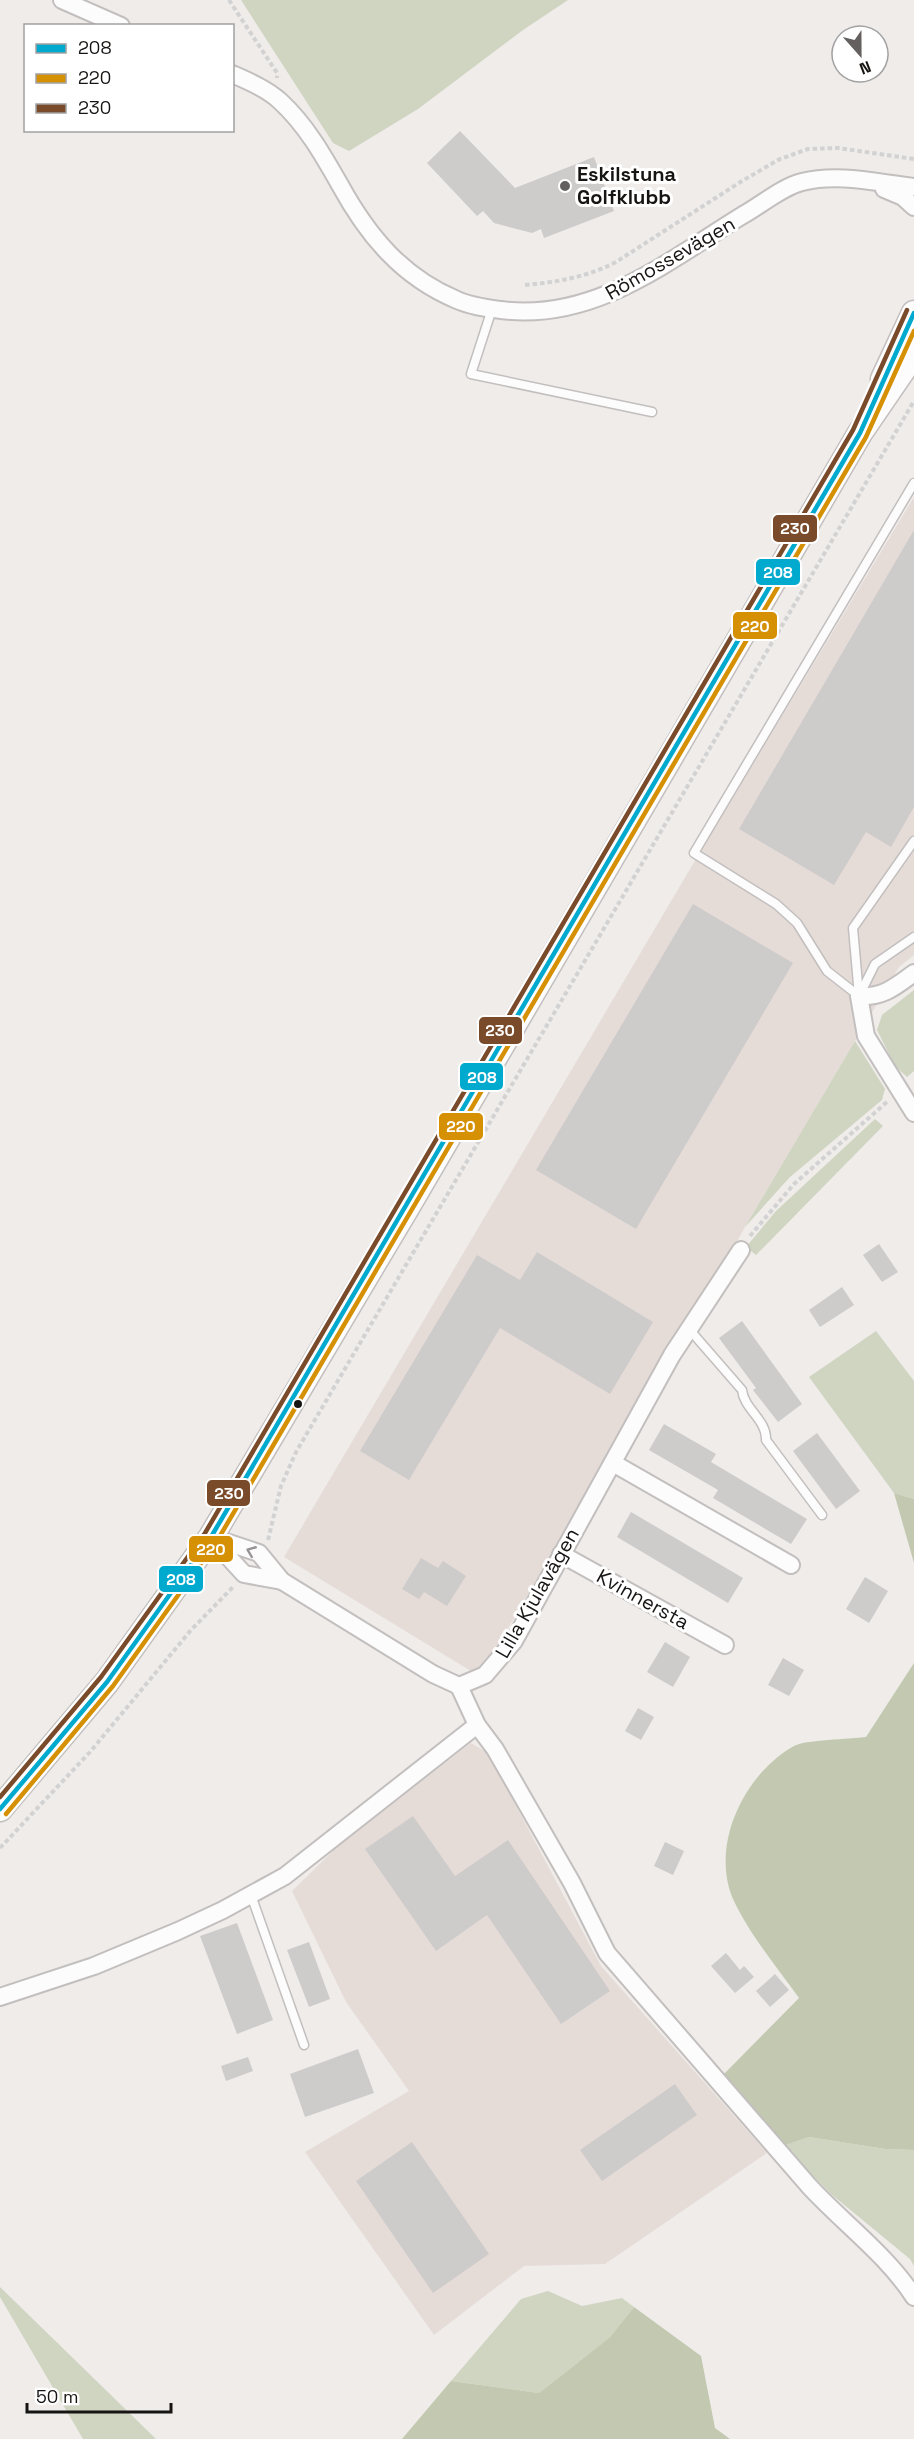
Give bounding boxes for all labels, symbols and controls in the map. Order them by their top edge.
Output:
legend [24,24,234,132]
north arrow [830,24,890,84]
text: 208 [78,36,112,59]
text: N [856,56,874,79]
text: 220 [78,66,111,89]
text: 230 [78,96,111,119]
place label: Eskilstuna Golfklubb [577,161,677,210]
marker: Eskilstuna Golfklubb [558,179,572,193]
street label: Römossevägen [600,210,740,306]
line badge: 230 [772,514,818,543]
text: 230 [780,518,810,539]
line badge: 208 [755,558,801,586]
text: 208 [763,562,793,583]
line badge: 220 [732,611,778,640]
text: 220 [740,616,770,637]
line badge: 230 [478,1016,523,1045]
text: 230 [485,1020,515,1041]
line badge: 208 [459,1062,504,1091]
text: 208 [467,1067,497,1088]
line badge: 220 [438,1112,484,1141]
text: 220 [446,1116,476,1137]
unlabelled marker [292,1398,304,1410]
line badge: 230 [206,1479,251,1507]
text: 230 [214,1483,244,1504]
street label: Lilla Kjulavägen [489,1523,585,1663]
line badge: 220 [188,1535,234,1563]
text: 220 [196,1539,226,1560]
one-way arrow [247,1546,257,1559]
street label: Kvinnersta [592,1563,694,1635]
line badge: 208 [158,1565,204,1593]
text: 208 [166,1569,196,1590]
scale bar [27,2376,171,2414]
text: 50 m [36,2385,78,2408]

